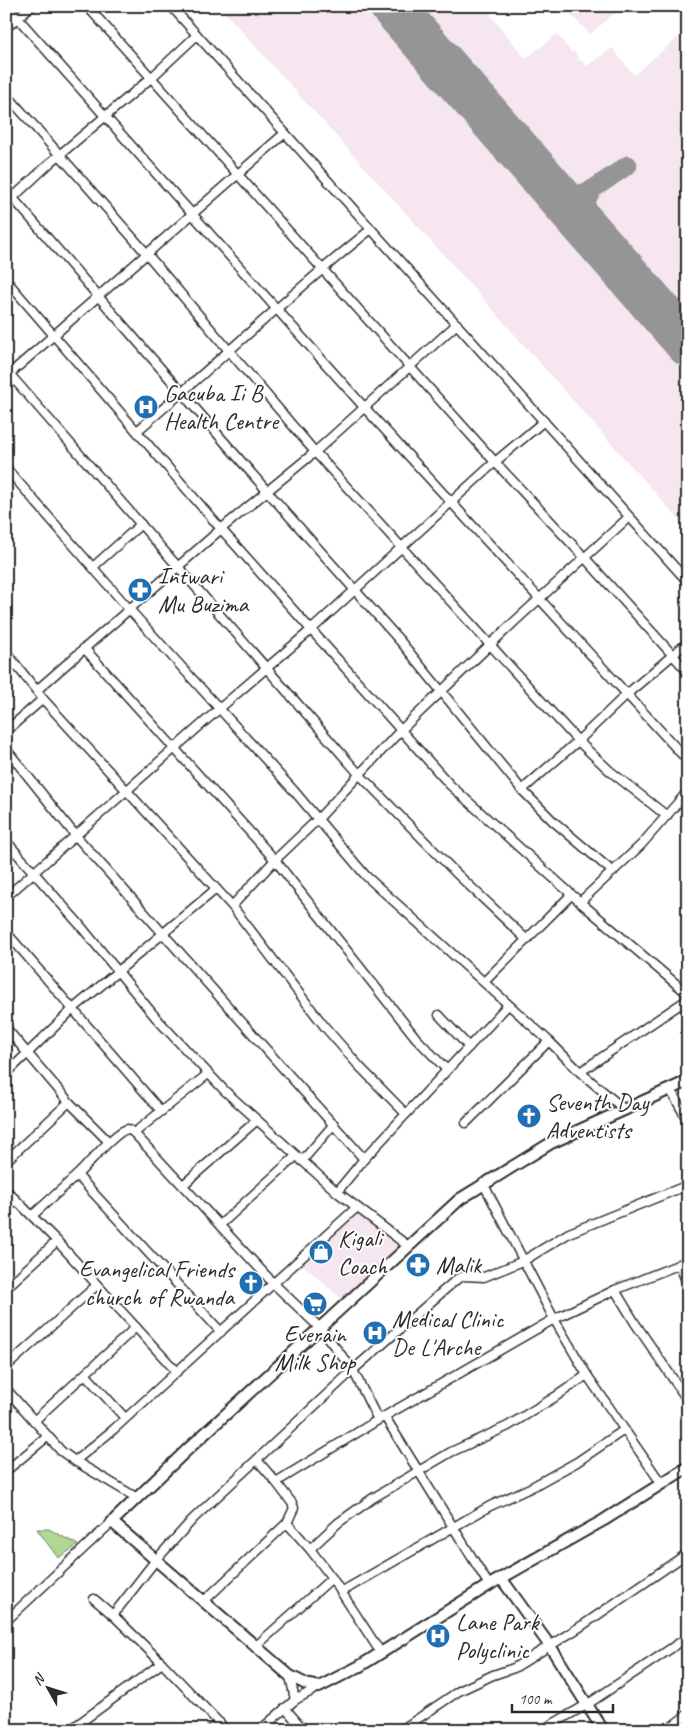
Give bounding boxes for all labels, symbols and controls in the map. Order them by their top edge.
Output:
place label: Gacuba Ii B Health Centre [164,378,280,436]
hospital icon: Gacuba Ii B Health Centre [133,394,159,420]
place label: Intwari Mu Buzima [158,561,250,619]
pharmacy icon: Intwari Mu Buzima [127,577,153,603]
place label: Seventh Day Adventists [546,1087,650,1145]
church icon: Seventh Day Adventists [516,1103,542,1129]
place label: Kigali Coach [338,1223,388,1281]
shop icon: Kigali Coach [308,1239,334,1265]
place label: Malik [436,1250,483,1280]
pharmacy icon: Malik [405,1252,431,1278]
place label: Evangelical Friends church of Rwanda [79,1254,237,1312]
church icon: Evangelical Friends church of Rwanda [238,1270,264,1296]
supermarket icon: Everain Milk Shop [302,1291,328,1317]
place label: Medical Clinic De L'Arche [392,1304,504,1362]
place label: Everain Milk Shop [275,1319,356,1377]
hospital icon: Medical Clinic De L'Arche [362,1320,388,1346]
place label: Lane Park Polyclinic [456,1607,541,1665]
hospital icon: Lane Park Polyclinic [425,1623,451,1649]
north arrow [22,1664,72,1714]
text: N [29,1670,49,1689]
scale bar [512,1681,613,1713]
text: 100 m [519,1690,553,1709]

